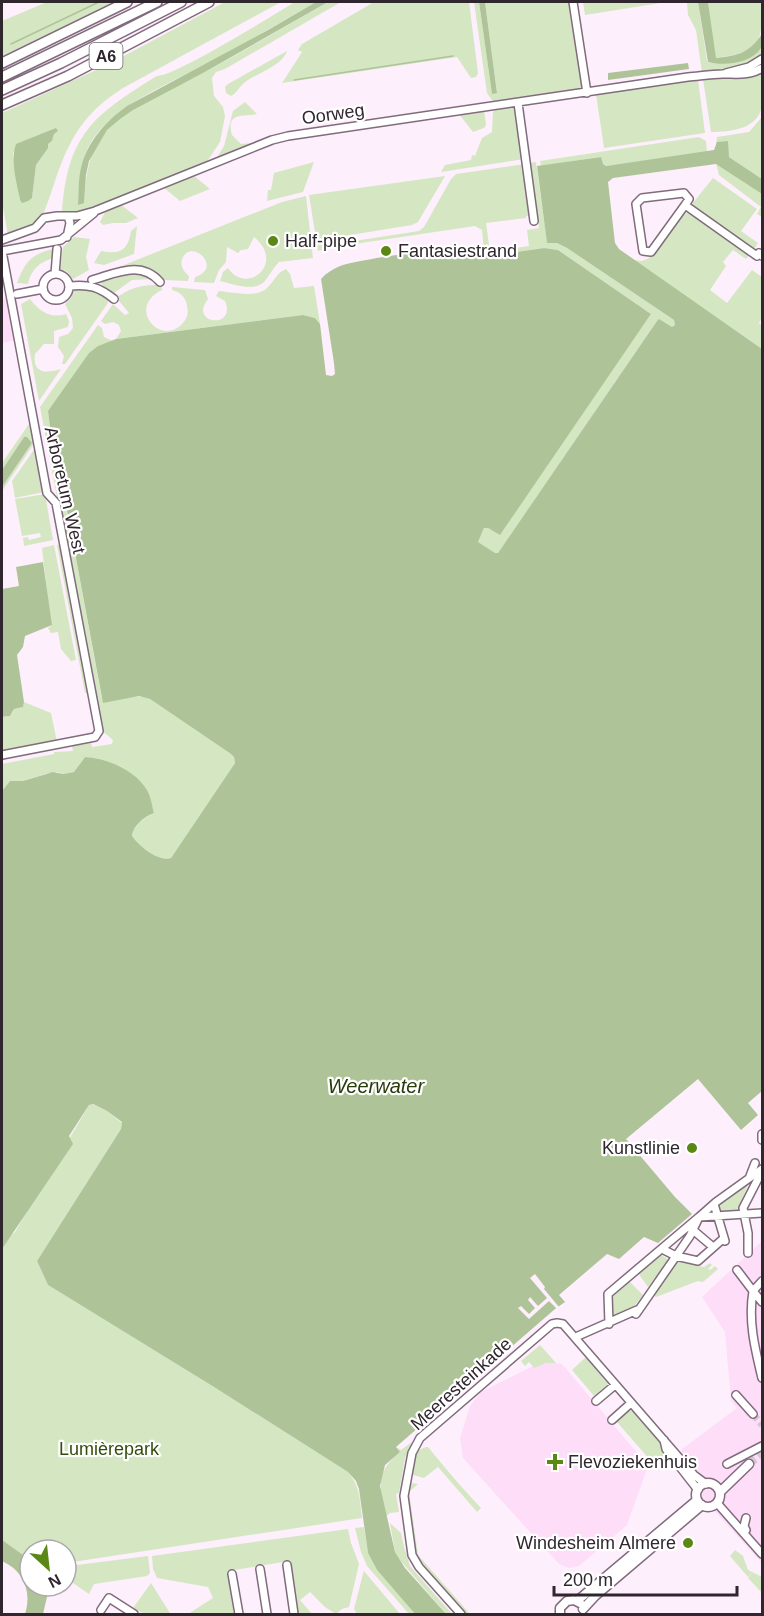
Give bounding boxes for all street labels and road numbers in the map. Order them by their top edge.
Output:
road number: A6 [90,43,122,69]
street label: Oorweg [300,100,366,128]
street label: Arboretum West [41,425,89,555]
street label: Meeresteinkade [407,1334,515,1434]

